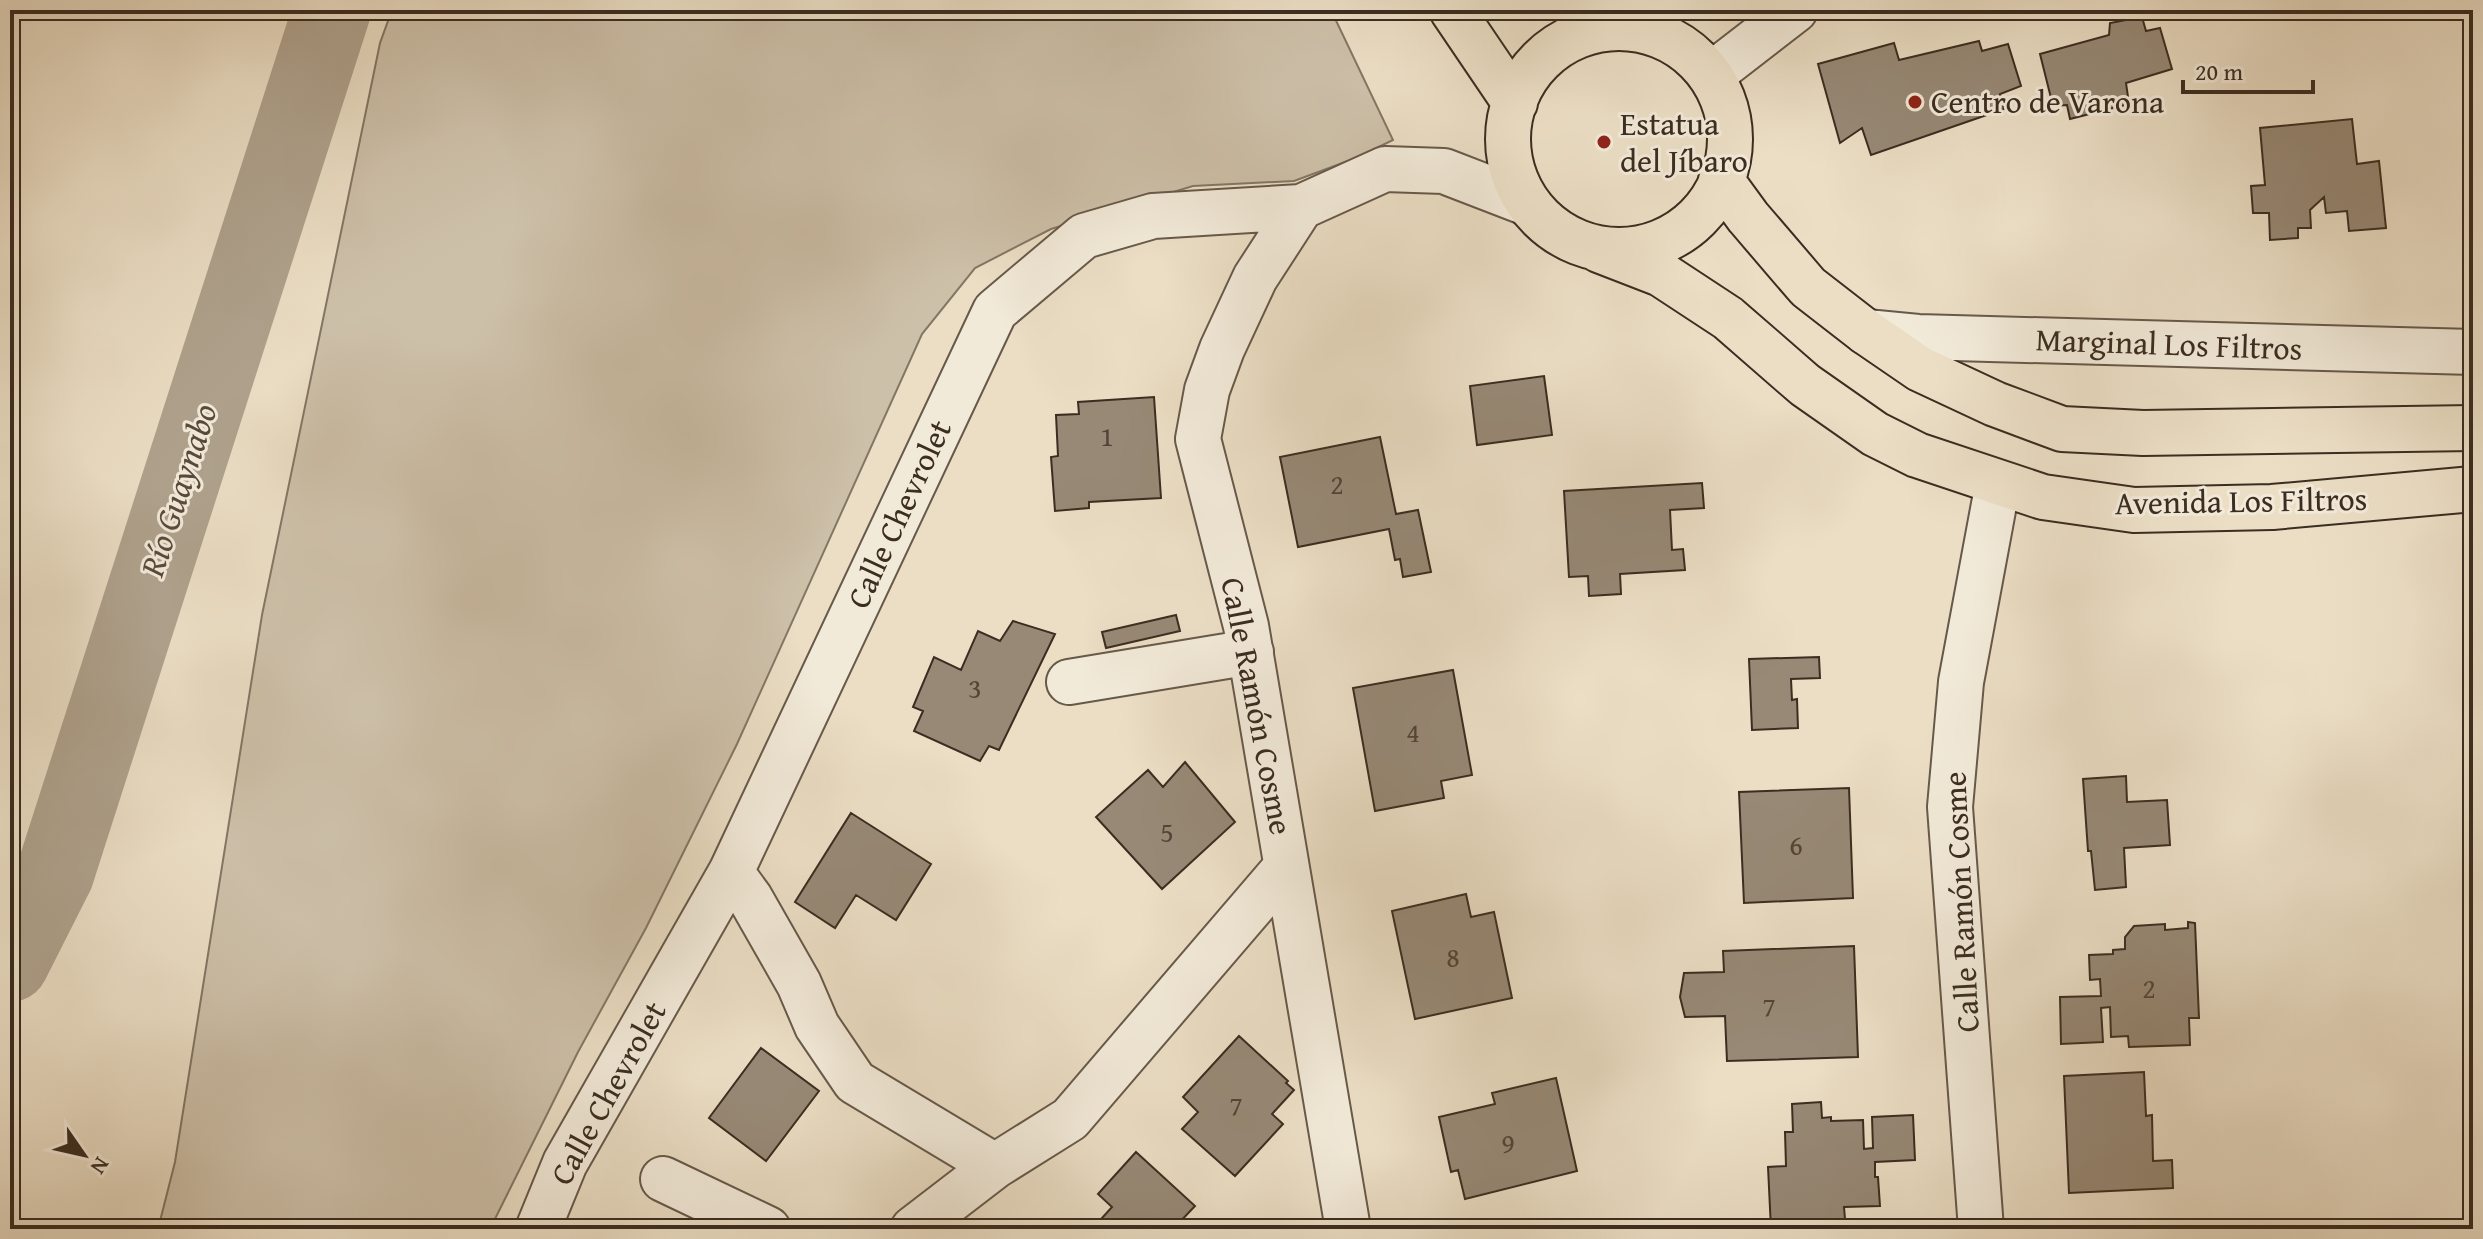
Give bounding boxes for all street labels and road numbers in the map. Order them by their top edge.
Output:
street label: Marginal Los Filtros [2035,315,2303,372]
street label: Calle Chevrolet [834,412,963,616]
street label: Avenida Los Filtros [2114,475,2368,526]
street label: Calle Ramón Cosme [1210,573,1305,839]
street label: Calle Ramón Cosme [1930,770,1991,1034]
street label: Calle Chevrolet [538,993,677,1193]

